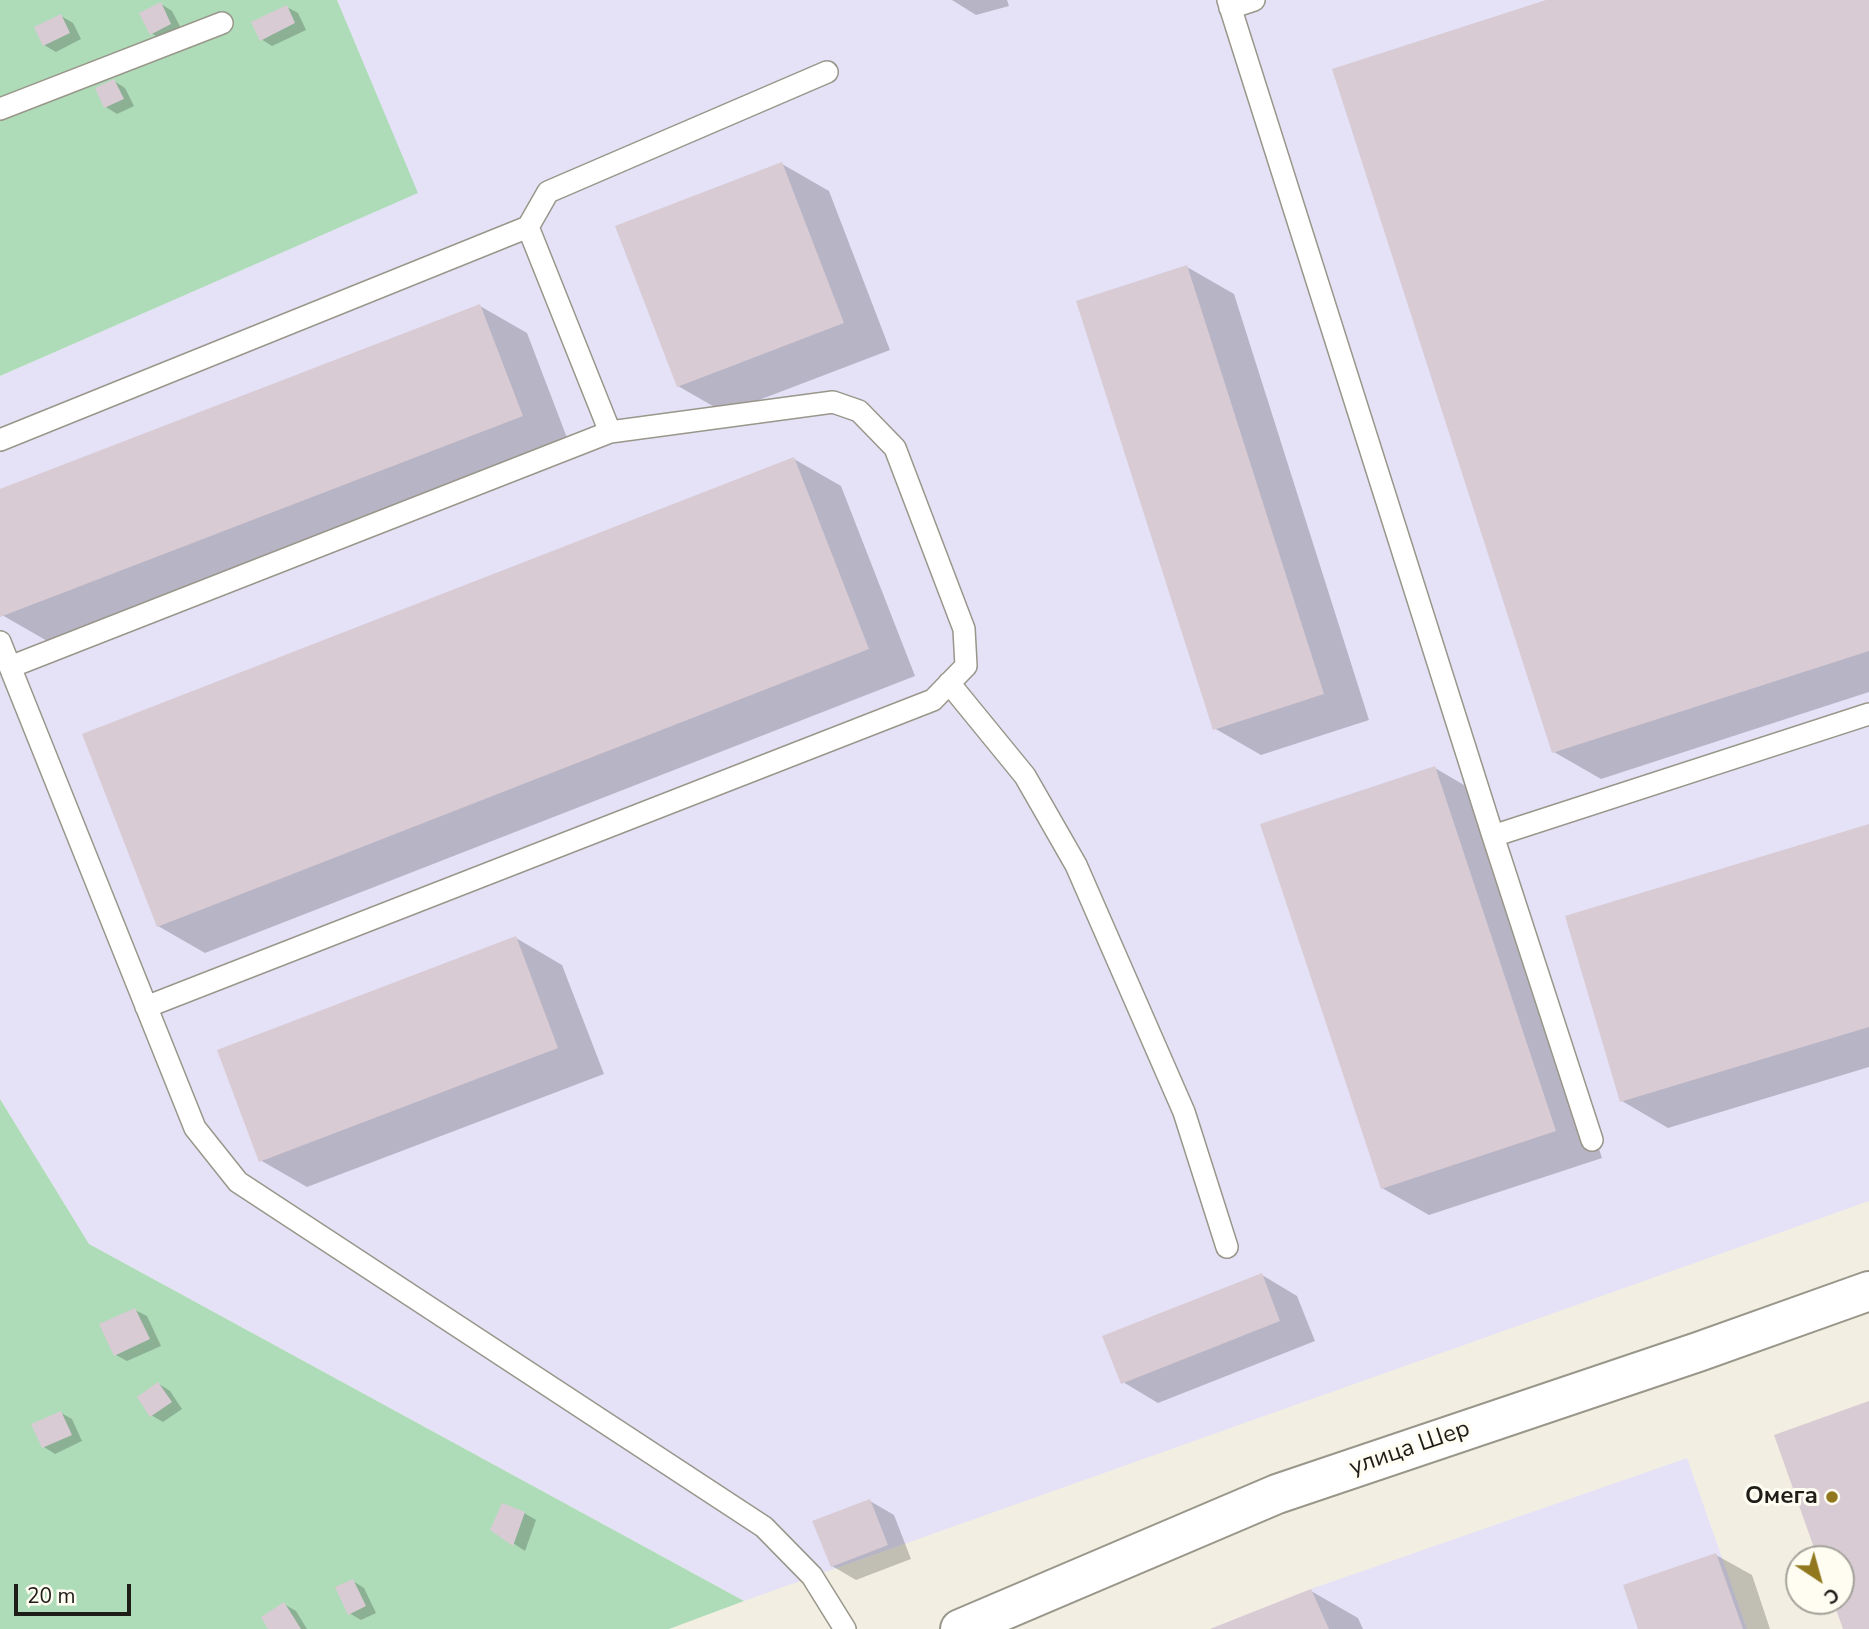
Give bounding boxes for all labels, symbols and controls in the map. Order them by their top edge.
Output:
street label: улица Шер [1346,1415,1474,1483]
place label: Омега [1745,1483,1818,1511]
marker: Омега [1824,1489,1840,1505]
north arrow [1785,1545,1855,1615]
scale bar [18,1570,135,1614]
text: С [1818,1581,1844,1610]
text: 20 m [27,1582,76,1610]

